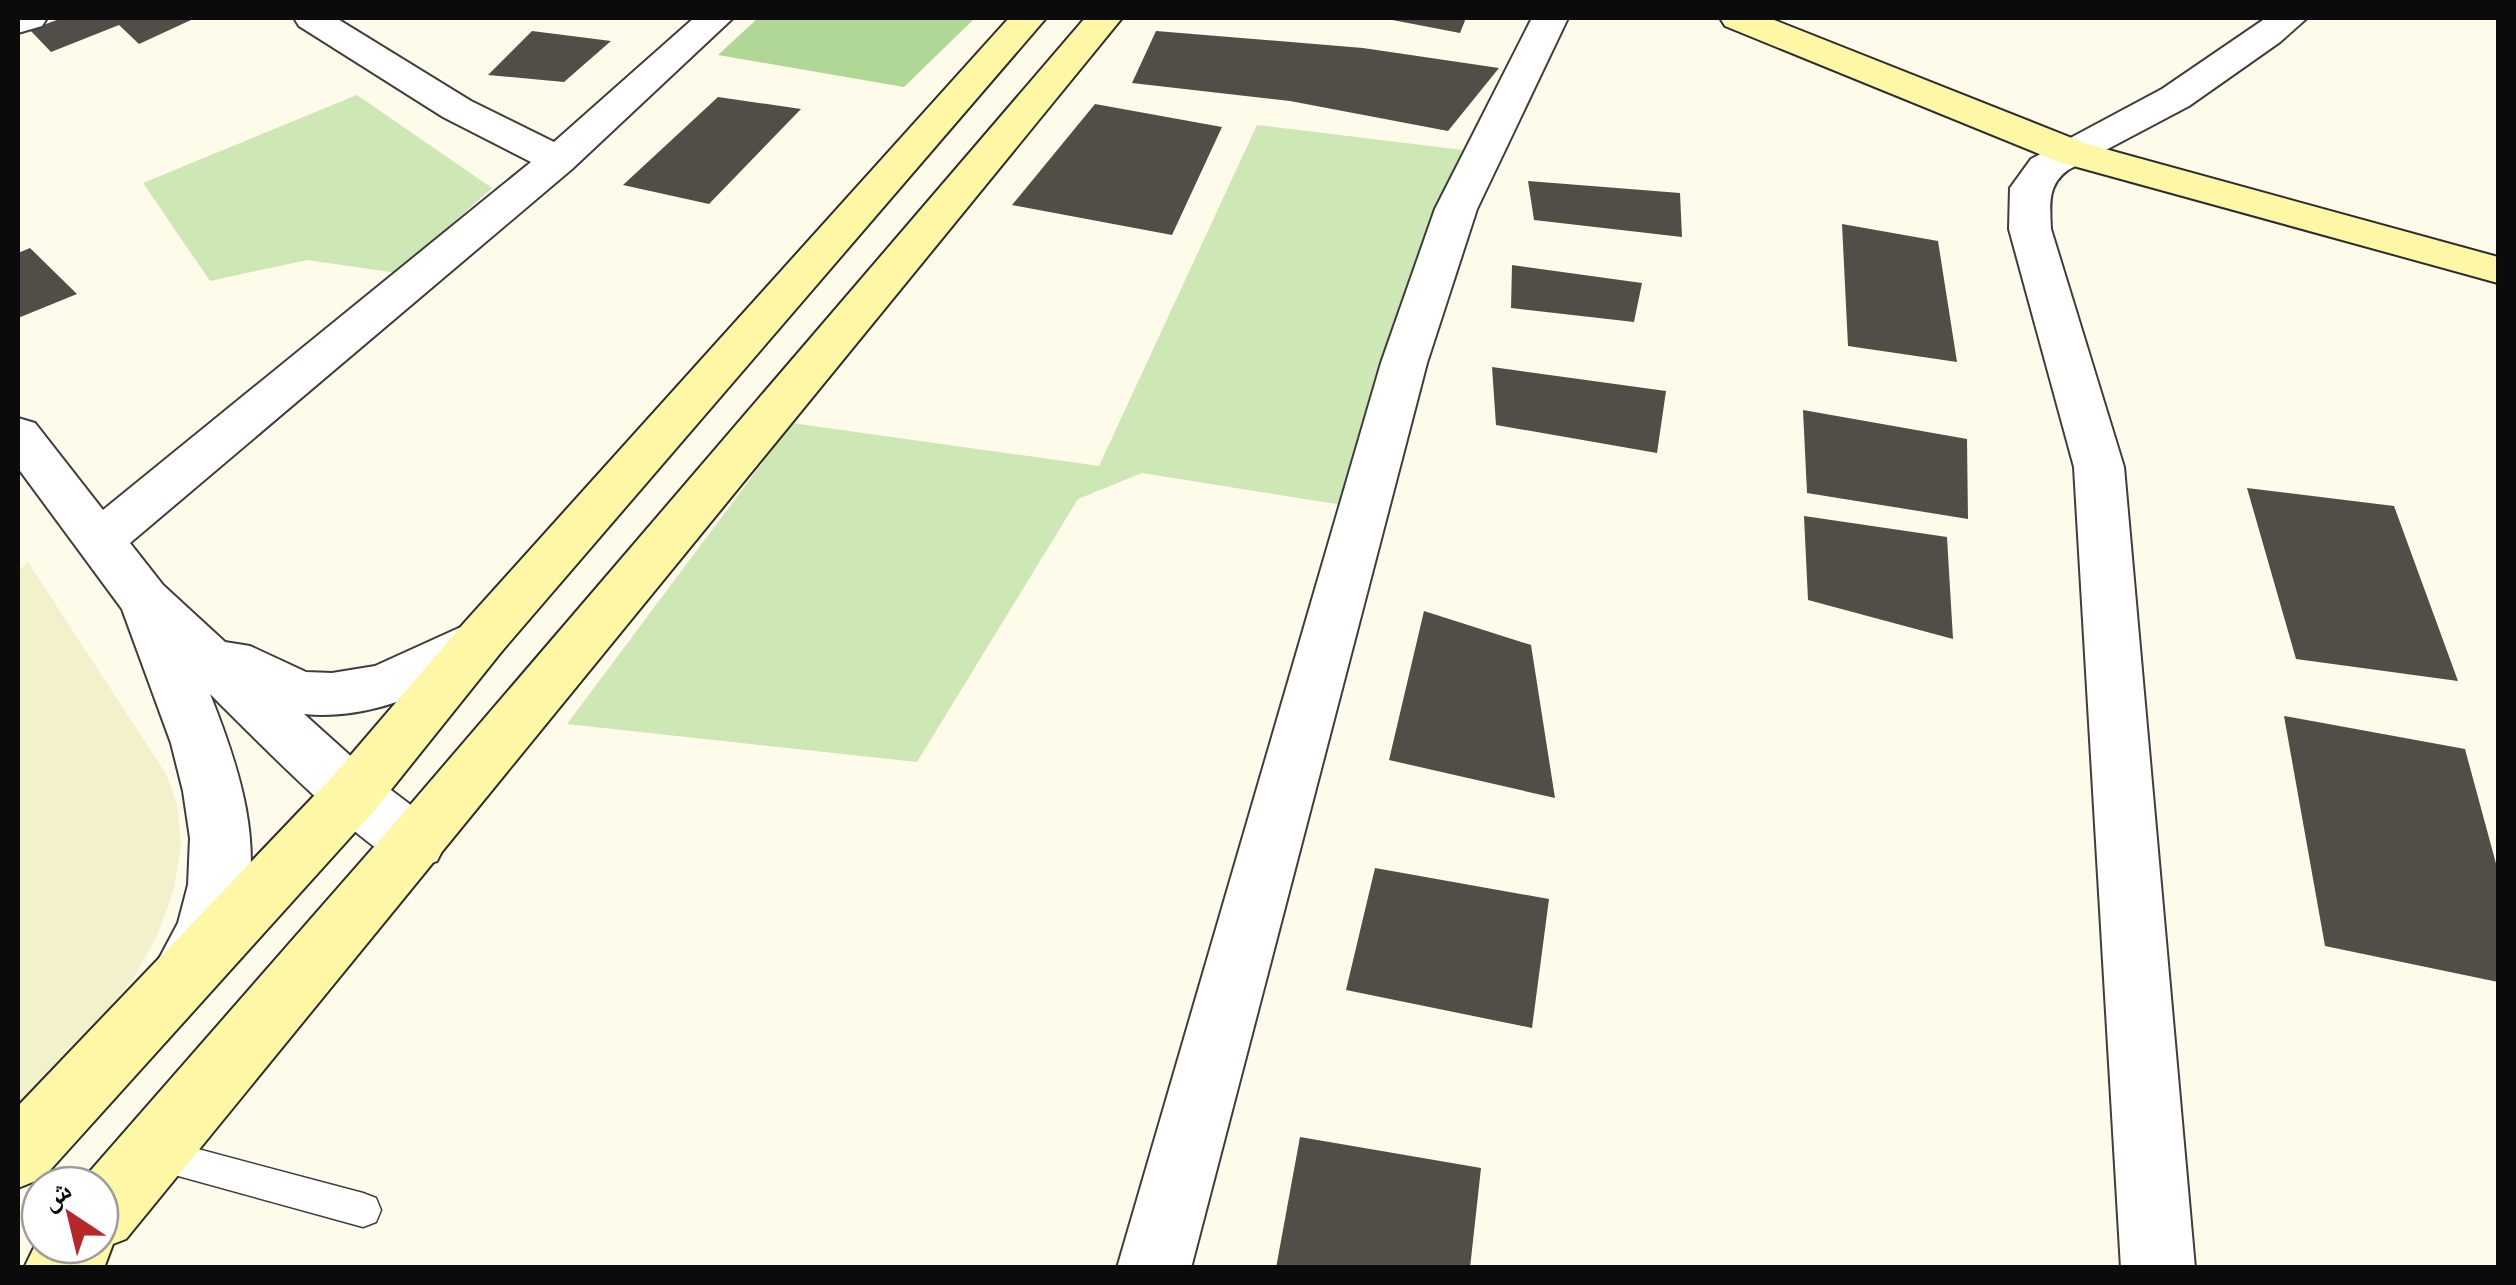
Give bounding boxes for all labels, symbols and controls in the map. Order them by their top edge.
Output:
north arrow [20,1165,120,1265]
text: ش [32,1170,81,1222]

